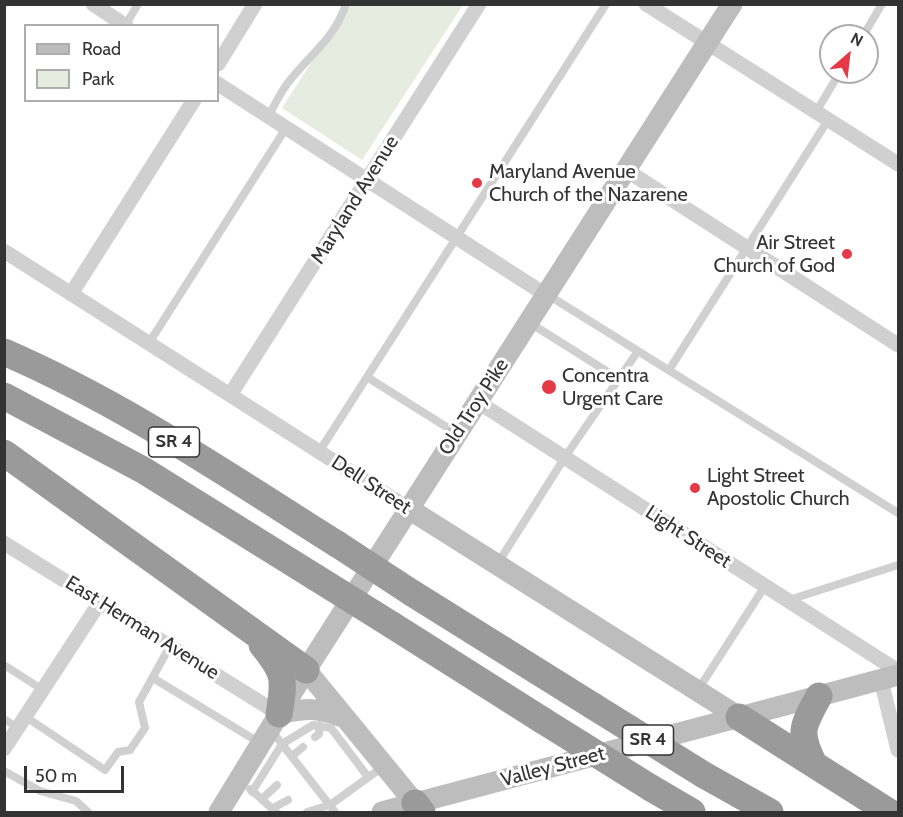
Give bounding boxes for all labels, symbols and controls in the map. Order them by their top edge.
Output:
legend [24,24,219,102]
north arrow [819,24,879,84]
text: N [847,28,866,50]
text: Road [82,38,121,60]
text: Park [82,68,114,90]
street label: Maryland Avenue [306,131,404,269]
place label: Maryland Avenue Church of the Nazarene [489,160,688,207]
marker: Maryland Avenue Church of the Nazarene [470,176,484,190]
place label: Air Street Church of God [713,231,835,278]
marker: Air Street Church of God [840,247,854,261]
street label: Old Troy Pike [434,354,514,460]
place label: Concentra Urgent Care [562,364,663,411]
marker: Concentra Urgent Care [540,378,558,396]
road number: SR 4 [148,427,200,457]
street label: Dell Street [327,450,415,520]
place label: Light Street Apostolic Church [707,464,850,511]
marker: Light Street Apostolic Church [688,481,702,495]
street label: Light Street [641,500,735,574]
street label: East Herman Avenue [61,571,223,685]
road number: SR 4 [622,725,674,755]
street label: Valley Street [498,742,608,792]
scale bar [27,754,128,792]
text: 50 m [35,765,77,787]

